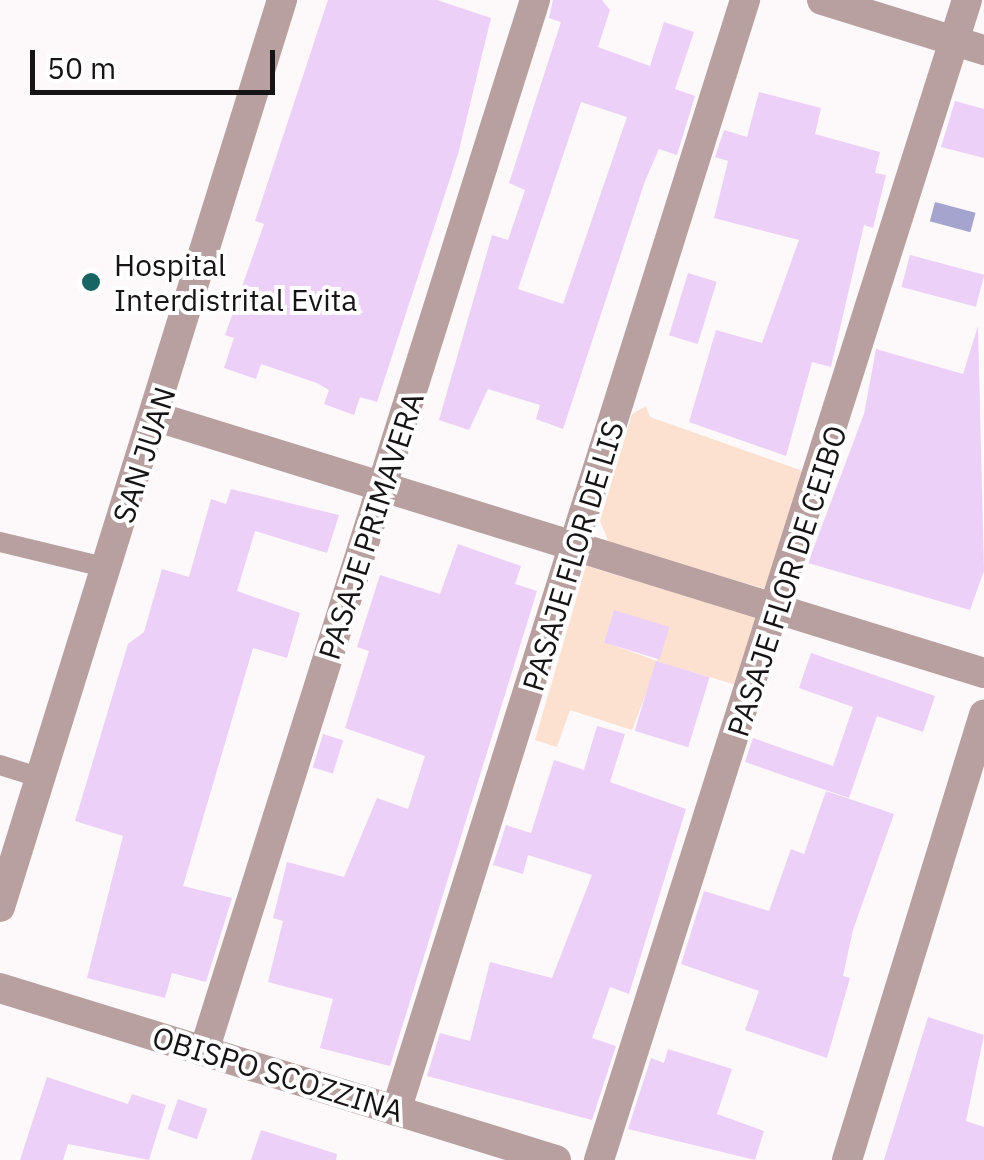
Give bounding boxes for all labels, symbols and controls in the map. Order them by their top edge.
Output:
scale bar [35,30,280,92]
text: 50 m [47,48,116,87]
place label: Hospital Interdistrital Evita [114,247,357,318]
marker: Hospital Interdistrital Evita [78,269,104,295]
street label: SAN JUAN [105,383,183,527]
street label: PASAJE PRIMAVERA [311,388,431,664]
street label: PASAJE FLOR DE LIS [515,417,631,695]
street label: PASAJE FLOR DE CEIBO [720,421,854,741]
street label: OBISPO SCOZZINA [148,1019,408,1129]

